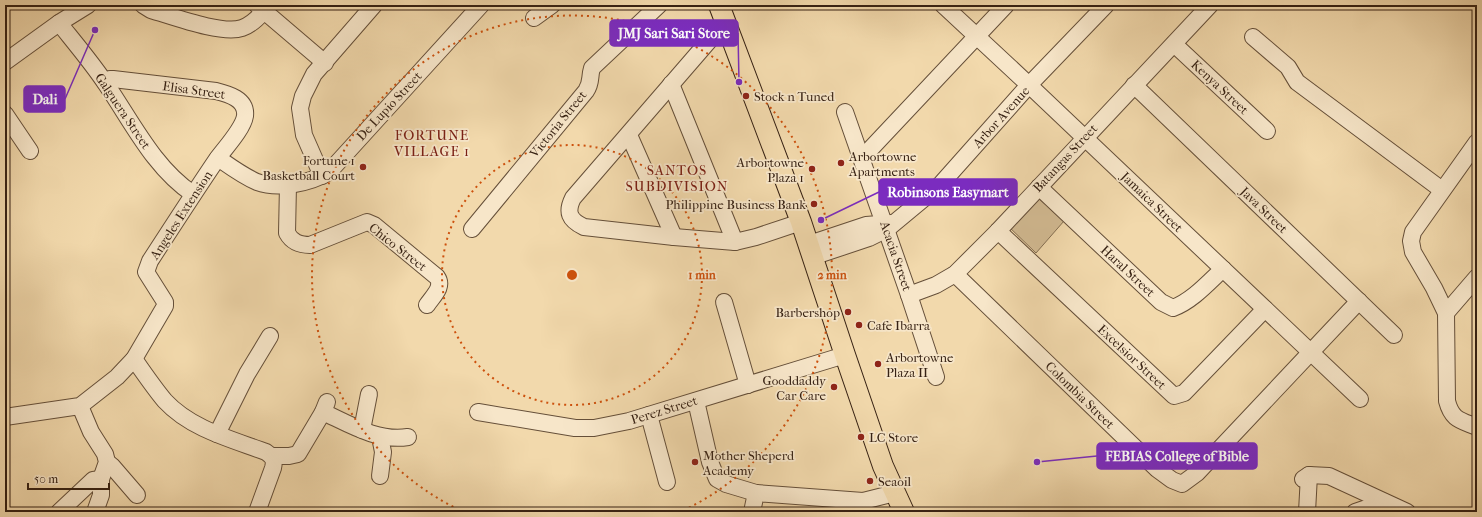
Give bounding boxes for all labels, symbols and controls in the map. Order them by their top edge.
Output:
callout: JMJ Sari Sari Store [610,20,738,46]
text: JMJ Sari Sari Store [616,25,730,42]
street label: Kenya Street [1188,57,1252,118]
street label: De Lupio Street [353,68,425,144]
street label: Galguera Street [92,70,154,152]
street label: Elisa Street [162,78,227,102]
street label: Arbor Avenue [969,83,1033,152]
callout: Dali [24,86,65,112]
street label: Victoria Street [526,87,590,161]
place label: Stock n Tuned [754,89,835,104]
text: Dali [32,91,58,108]
marker: Stock n Tuned [741,91,751,101]
street label: Batangas Street [1030,121,1101,195]
district label: FORTUNE VILLAGE 1 [393,127,470,160]
place label: Arbortowne Apartments [848,149,917,179]
place label: Fortune 1 Basketball Court [263,153,355,183]
place label: Arbortowne Plaza 1 [736,155,805,185]
marker: Arbortowne Apartments [836,158,846,168]
marker: Fortune 1 Basketball Court [358,162,368,172]
district label: SANTOS SUBDIVISION [626,162,728,195]
marker: Arbortowne Plaza 1 [807,164,817,174]
street label: Angeles Extension [146,167,216,263]
street label: Jamaica Street [1117,168,1186,235]
callout: Robinsons Easymart [879,179,1017,205]
street label: Java Street [1237,183,1291,236]
text: Robinsons Easymart [887,184,1010,201]
place label: Philippine Business Bank [666,197,806,212]
marker: Philippine Business Bank [809,199,819,209]
street label: Acacia Street [877,218,915,293]
street label: Chico Street [366,220,430,274]
street label: Haral Street [1098,242,1158,300]
centre of rings [565,268,579,282]
text: 1 min [688,268,717,282]
text: 2 min [817,268,848,282]
place label: Barbershop [776,305,840,320]
marker: Barbershop [843,307,853,317]
place label: Cafe Ibarra [867,318,931,333]
marker: Cafe Ibarra [854,320,864,330]
street label: Excelsior Street [1095,322,1170,393]
place label: Arbortowne Plaza II [885,350,954,380]
street label: Colombia Street [1043,358,1118,432]
marker: Arbortowne Plaza II [873,359,883,369]
place label: Gooddaddy Car Care [763,373,827,403]
marker: Gooddaddy Car Care [829,382,839,392]
street label: Perez Street [629,393,699,427]
place label: LC Store [869,430,919,445]
marker: LC Store [856,432,866,442]
callout: FEBIAS College of Bible [1097,443,1257,469]
place label: Mother Sheperd Academy [702,448,795,478]
text: FEBIAS College of Bible [1104,448,1249,465]
marker: Mother Sheperd Academy [690,457,700,467]
scale bar [28,465,109,491]
text: 50 m [34,472,58,486]
place label: Seaoil [878,474,911,489]
marker: Seaoil [865,476,875,486]

